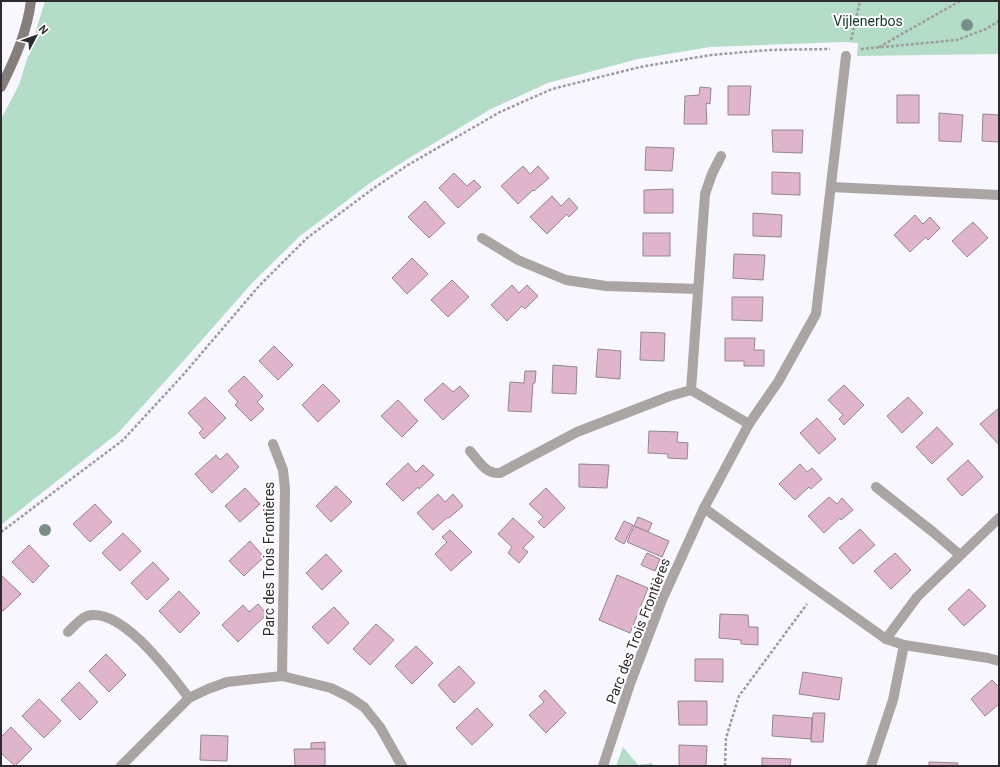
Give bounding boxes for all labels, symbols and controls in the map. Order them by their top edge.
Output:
park label: Vijlenerbos [833,13,903,29]
north arrow [16,16,56,56]
text: N [36,23,51,37]
street label: Parc des Trois Frontières [261,482,277,636]
street label: Parc des Trois Frontières [603,556,673,706]

